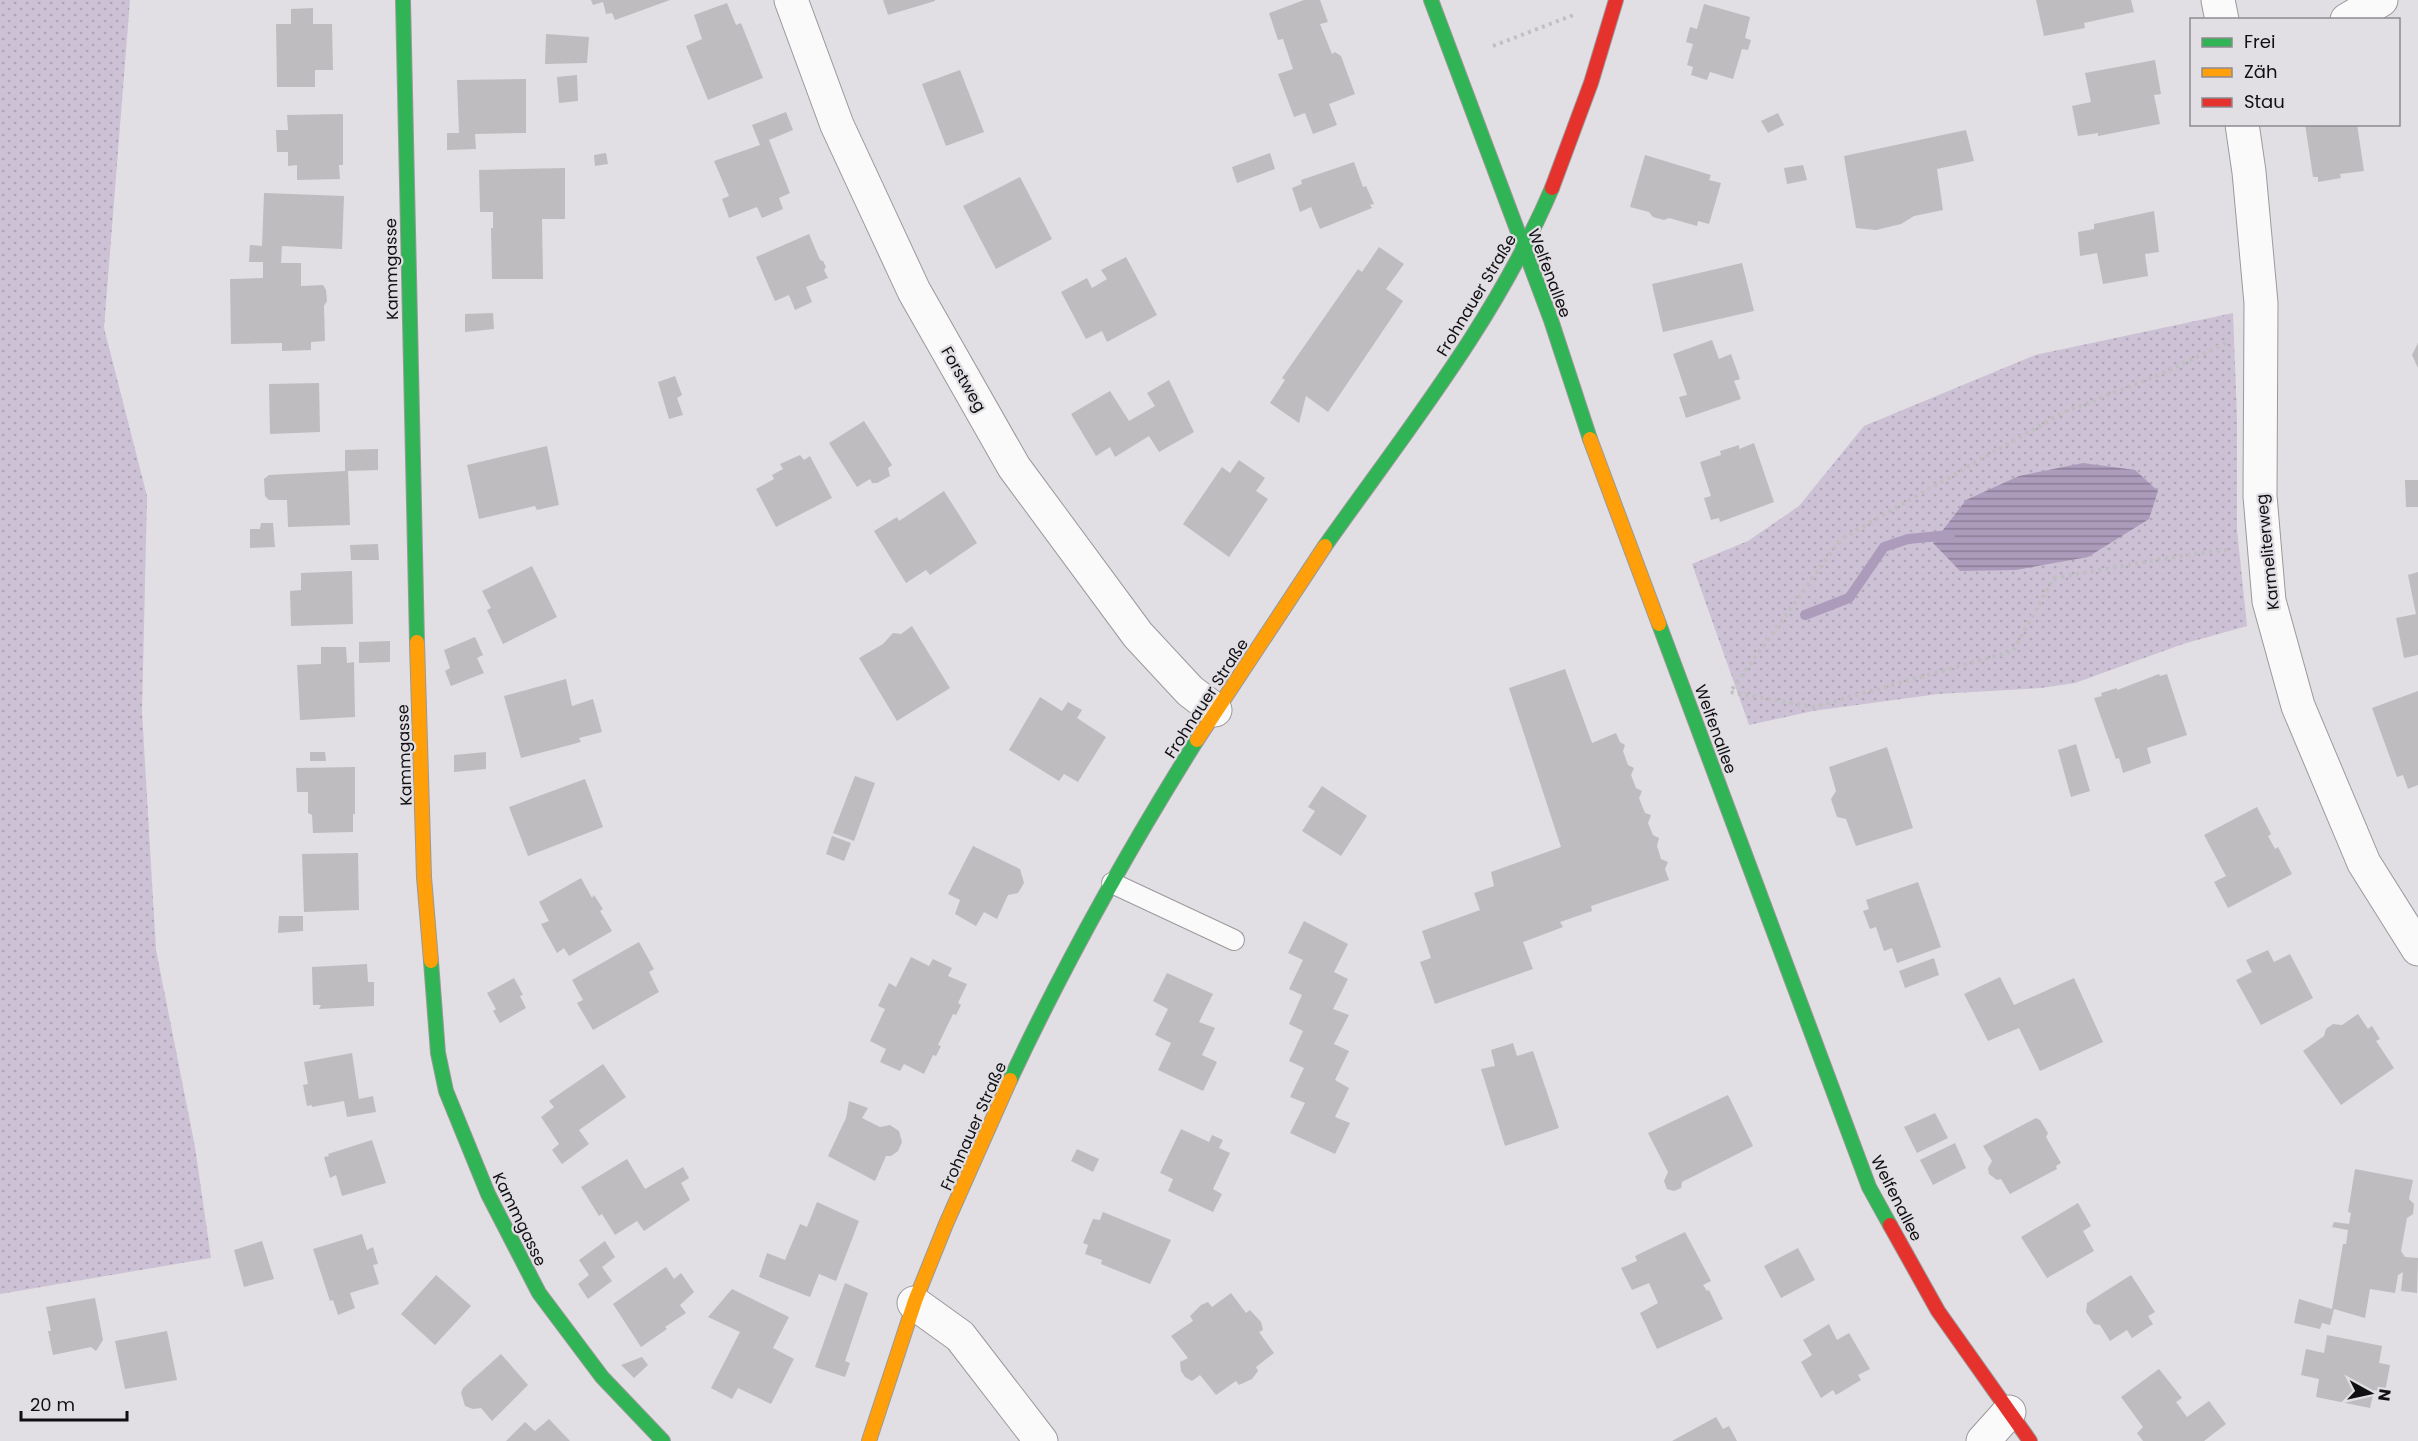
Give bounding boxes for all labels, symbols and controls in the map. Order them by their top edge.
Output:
legend [2190,18,2400,126]
text: Frei [2244,29,2275,54]
text: Zäh [2244,59,2277,84]
text: Stau [2244,89,2285,114]
street label: Kammgasse [379,218,404,320]
street label: Welfenallee [1522,225,1577,321]
street label: Frohnauer Straße [1431,230,1522,361]
street label: Forstweg [936,342,992,416]
street label: Karmeliterweg [2250,493,2285,611]
street label: Frohnauer Straße [1159,634,1254,763]
street label: Welfenallee [1689,681,1742,777]
street label: Kammgasse [391,704,418,806]
street label: Frohnauer Straße [935,1058,1012,1194]
street label: Welfenallee [1865,1151,1928,1245]
street label: Kammgasse [487,1169,552,1270]
north arrow [2340,1363,2400,1423]
scale bar [21,1384,128,1422]
text: N [2372,1387,2397,1403]
text: 20 m [30,1392,75,1417]

